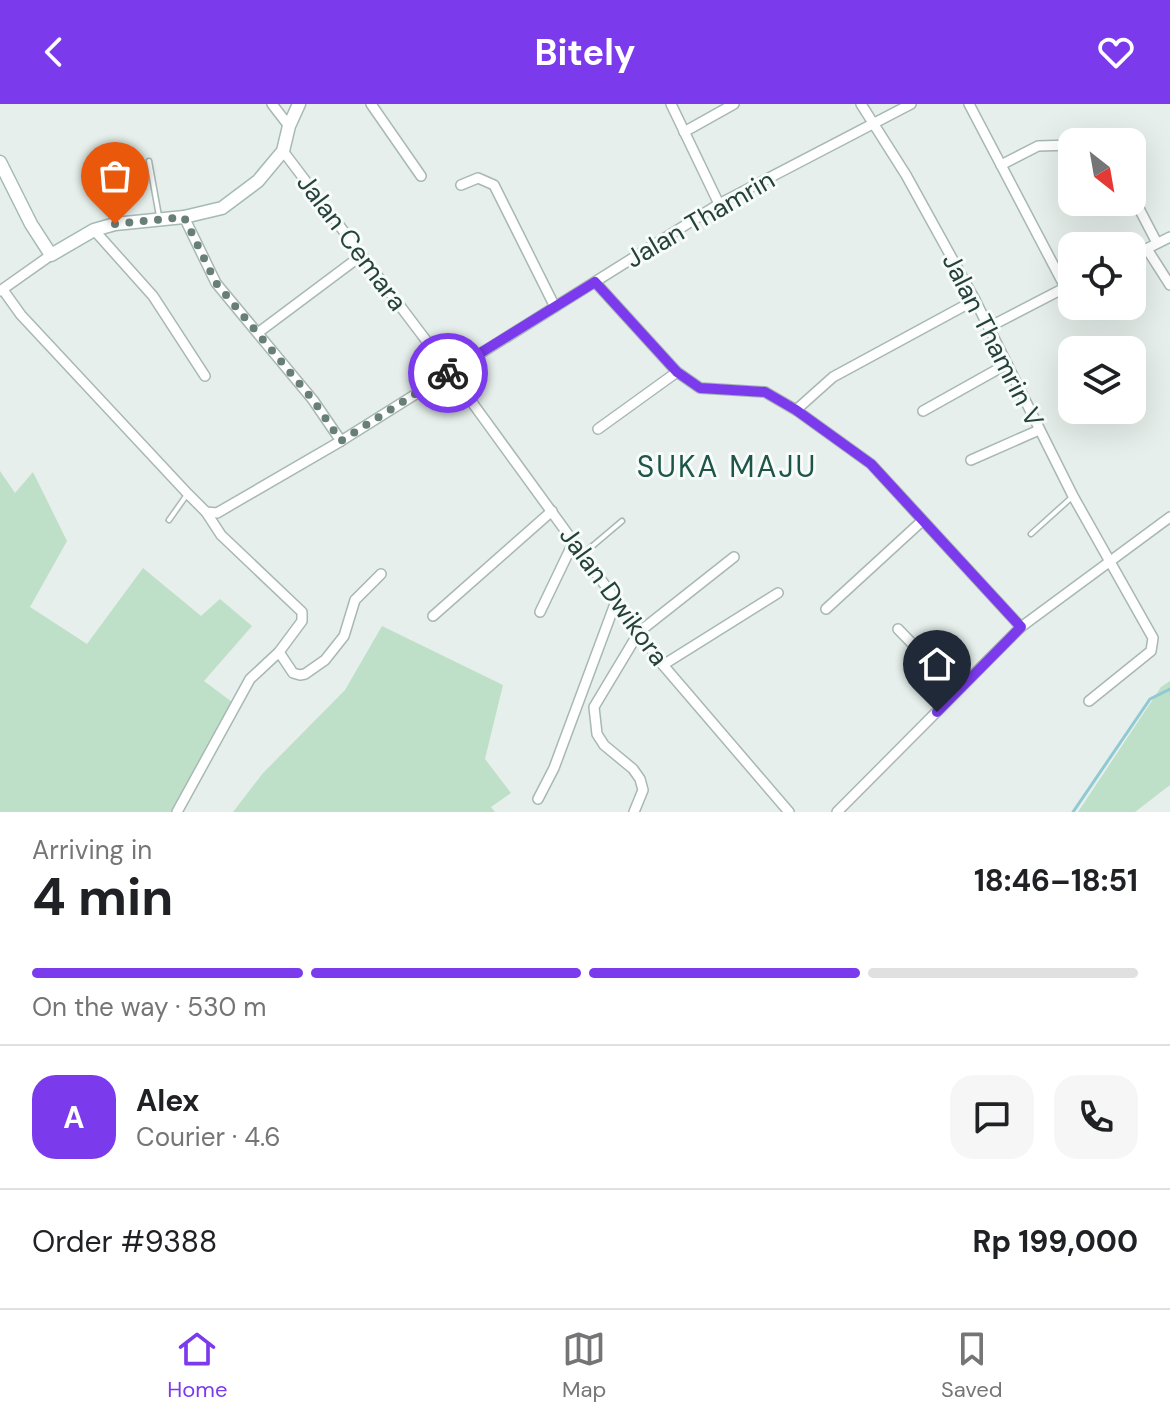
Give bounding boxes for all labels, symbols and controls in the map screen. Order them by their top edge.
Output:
text: Bitely [535,29,636,76]
icon: back [32,30,76,74]
icon: heart [1094,30,1138,74]
north arrow [1058,128,1146,216]
map controls [1058,128,1146,424]
pin [81,142,149,224]
icon: bag [93,154,137,198]
street label: Jalan Thamrin [619,163,781,275]
street label: Jalan Cemara [289,167,415,317]
button: locate [1058,232,1146,320]
street label: Jalan Thamrin V [935,247,1051,433]
courier [408,333,488,413]
button: layers [1058,336,1146,424]
icon: bike [426,351,470,395]
district label: SUKA MAJU [637,447,817,486]
street label: Jalan Dwikora [552,520,676,672]
pin [903,630,971,712]
icon: home [915,642,959,686]
text: Arriving in [32,833,152,867]
text: 18:46–18:51 [974,861,1138,900]
text: 4 min [32,863,173,931]
text: On the way · 530 m [32,990,266,1024]
button: chat [950,1075,1034,1159]
button: phone [1054,1075,1138,1159]
text: Alex [136,1081,199,1120]
text: A [63,1098,85,1137]
text: Courier · 4.6 [136,1120,281,1154]
text: Order #9388 [32,1222,217,1261]
text: Rp 199,000 [973,1222,1138,1261]
tab: Home [167,1327,227,1404]
tab: Map [562,1327,606,1404]
tab: Saved [941,1327,1003,1404]

